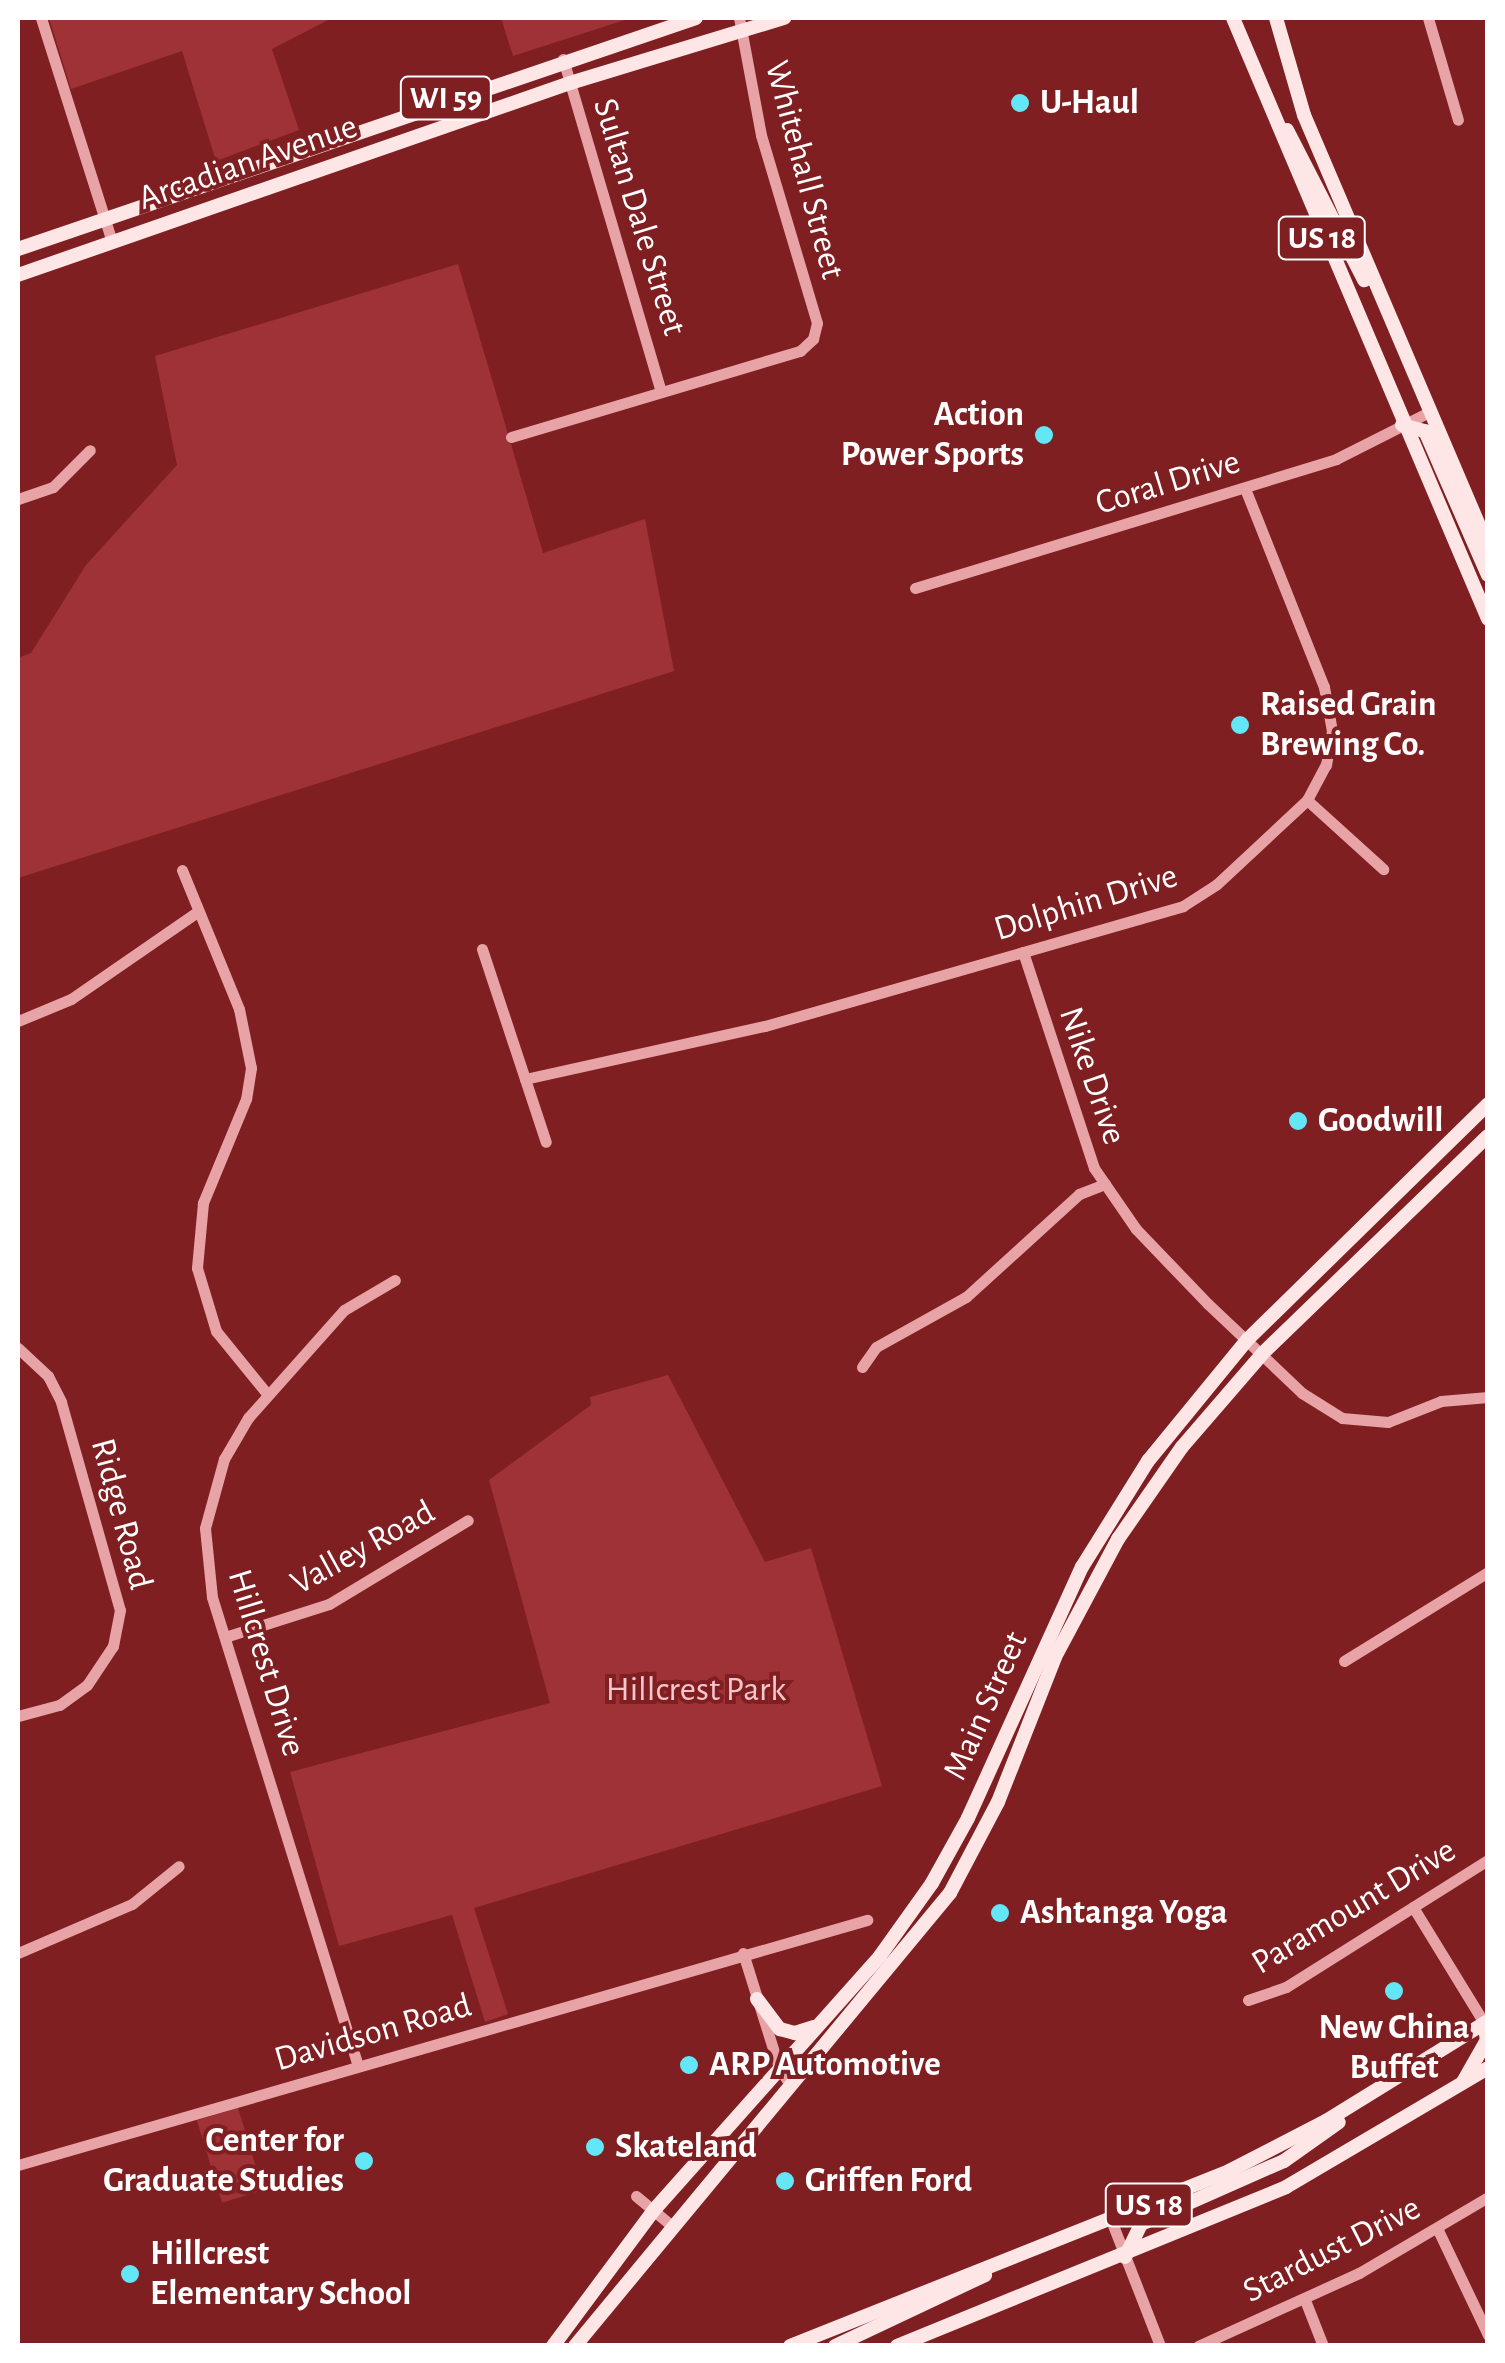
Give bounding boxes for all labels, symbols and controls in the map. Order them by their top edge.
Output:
street label: Whitehall Street [755,56,853,284]
road number: WI 59 [398,71,494,125]
place label: U-Haul [1040,82,1139,124]
marker: U-Haul [1009,92,1031,114]
street label: Sultan Dale Street [583,93,695,341]
street label: Arcadian Avenue [133,106,363,220]
road number: US 18 [1277,211,1367,265]
place label: Action Power Sports [841,394,1024,476]
marker: Action Power Sports [1033,424,1055,446]
street label: Coral Drive [1091,441,1245,525]
place label: Raised Grain Brewing Co. [1260,684,1436,766]
marker: Raised Grain Brewing Co. [1229,714,1251,736]
street label: Dolphin Drive [989,855,1183,951]
street label: Nike Drive [1049,1002,1135,1150]
place label: Goodwill [1318,1100,1443,1142]
marker: Goodwill [1287,1110,1309,1132]
street label: Ridge Road [81,1434,161,1594]
street label: Valley Road [284,1491,442,1605]
street label: Hillcrest Drive [218,1565,314,1761]
street label: Main Street [935,1625,1037,1787]
park label: Hillcrest Park [606,1669,786,1711]
street label: Paramount Drive [1244,1830,1464,1984]
place label: Ashtanga Yoga [1020,1892,1228,1934]
marker: Ashtanga Yoga [989,1902,1011,1924]
marker: New China Buffet [1383,1980,1405,2002]
street label: Davidson Road [270,1985,476,2081]
place label: New China Buffet [1318,2007,1470,2089]
place label: ARP Automotive [709,2044,941,2086]
marker: ARP Automotive [678,2054,700,2076]
place label: Center for Graduate Studies [103,2120,344,2202]
place label: Skateland [615,2126,757,2168]
marker: Skateland [584,2136,606,2158]
marker: Center for Graduate Studies [353,2150,375,2172]
place label: Griffen Ford [805,2160,972,2202]
marker: Griffen Ford [774,2170,796,2192]
road number: US 18 [1104,2178,1194,2232]
street label: Stardust Drive [1236,2187,1428,2313]
place label: Hillcrest Elementary School [150,2233,412,2315]
marker: Hillcrest Elementary School [119,2263,141,2285]

